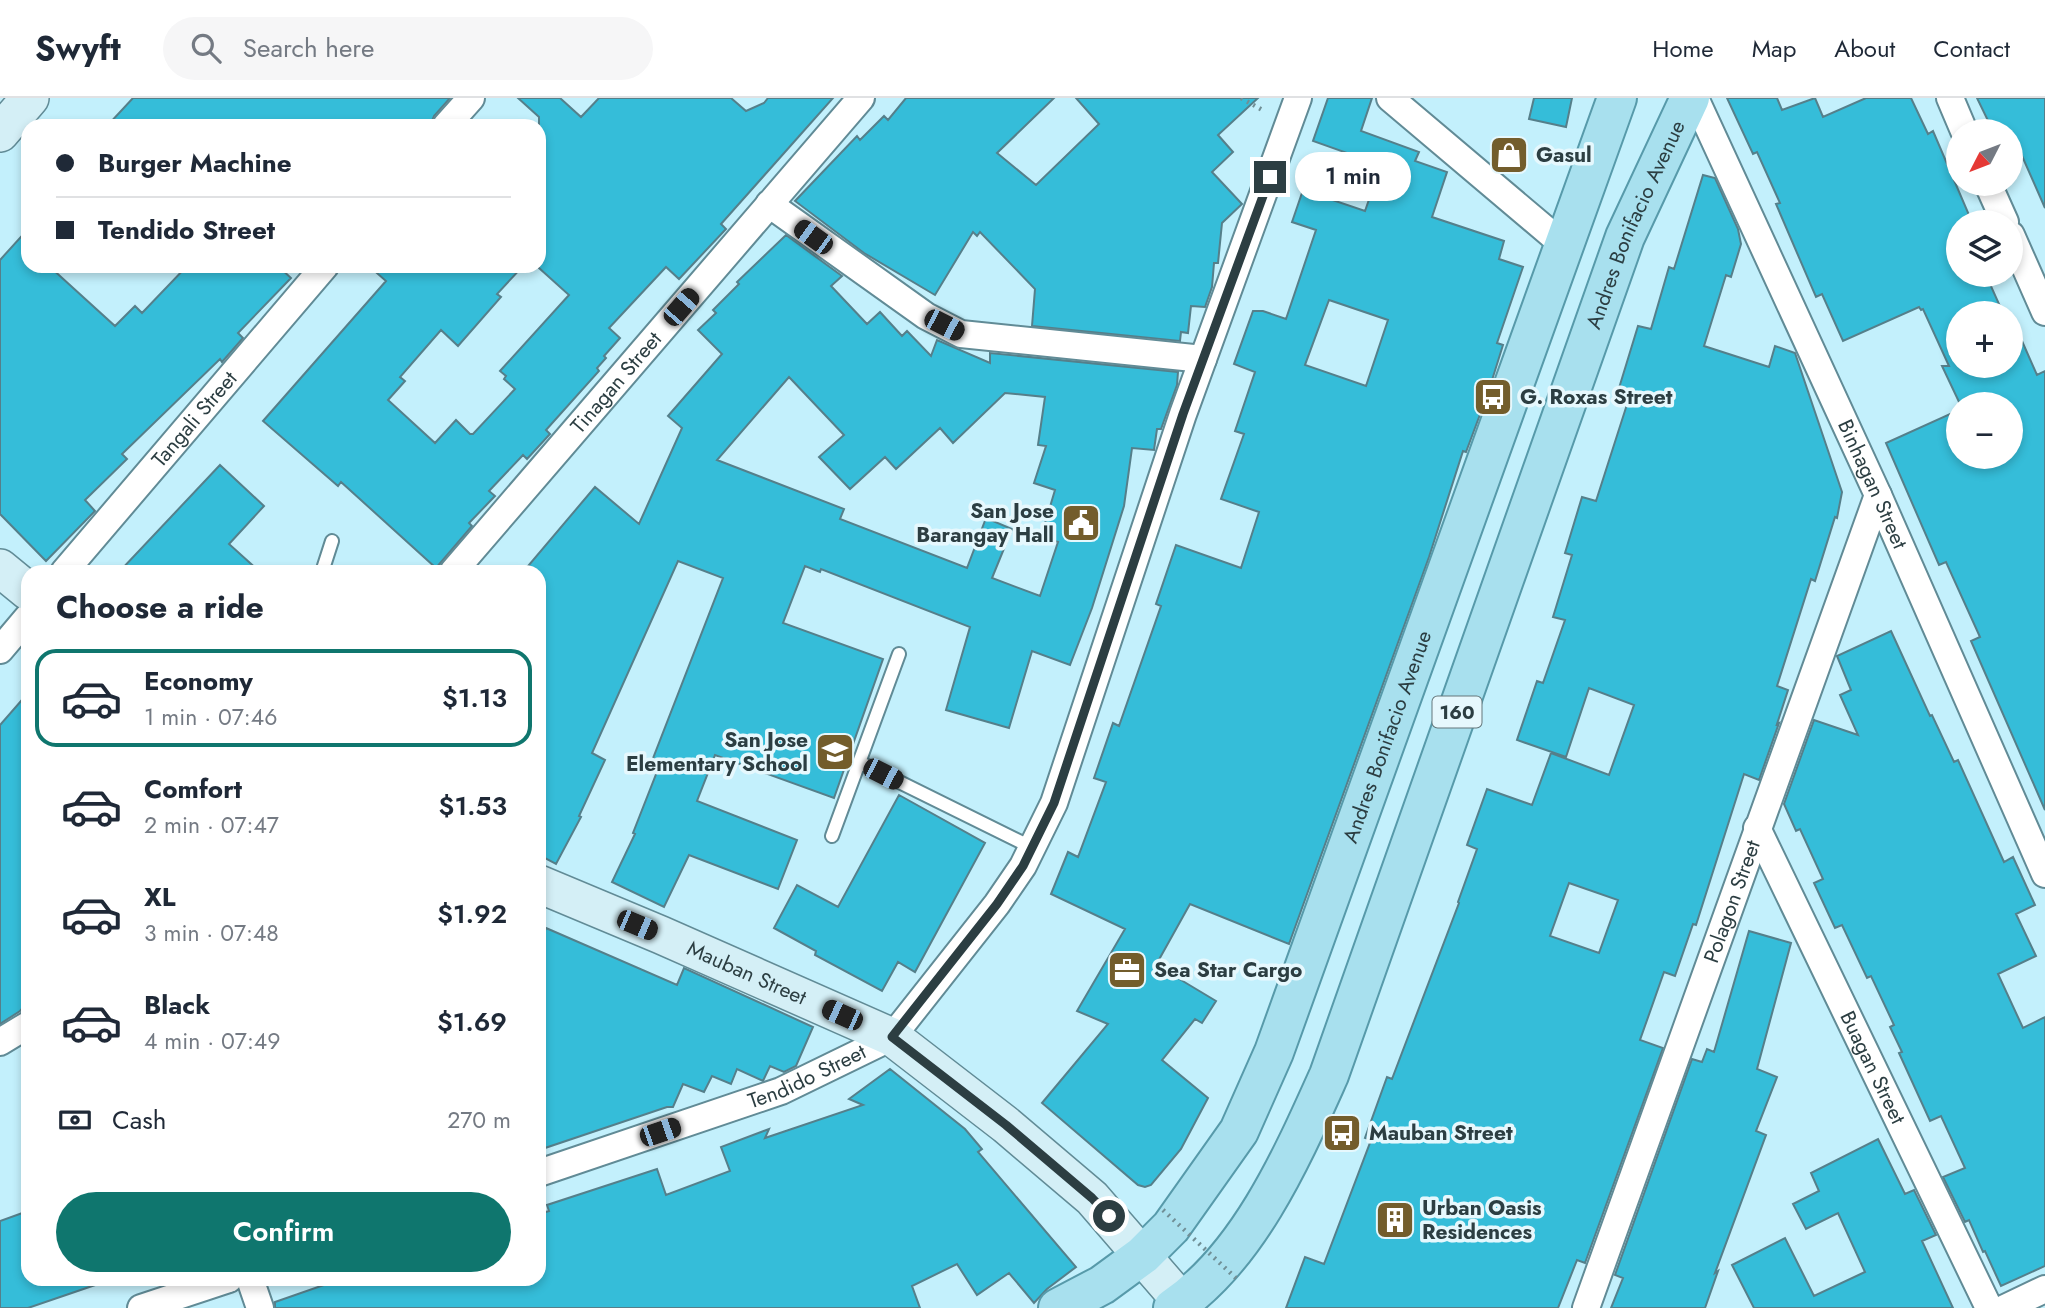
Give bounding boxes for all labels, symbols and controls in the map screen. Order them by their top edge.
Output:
search box [163,17,653,80]
text: Swyft [35,25,121,72]
icon: search [187,29,225,67]
text: Search here [243,29,374,67]
text: Home [1652,31,1714,66]
text: Map [1752,31,1796,66]
text: About [1834,31,1895,66]
text: Contact [1933,31,2010,66]
street label: Andres Bonifacio Avenue [1579,115,1693,333]
north arrow [1946,119,2023,196]
map controls [1946,119,2023,469]
shop icon: Gasul [1488,134,1530,176]
place label: Gasul [1536,140,1592,170]
text: Burger Machine [98,144,292,182]
callout: 1 min [1294,153,1410,202]
text: 1 min [1325,159,1381,193]
route end [1254,161,1286,193]
button: layers [1946,210,2023,287]
text: Tendido Street [98,211,275,249]
car [790,216,837,258]
car [660,284,703,330]
button: + [1946,301,2023,378]
car [921,306,968,344]
street label: Tinagan Street [564,325,669,440]
street label: Tangali Street [145,365,244,474]
bus stop icon: G. Roxas Street [1472,376,1514,418]
place label: G. Roxas Street [1520,382,1673,412]
button: − [1946,392,2023,469]
street label: Binhagan Street [1830,415,1915,554]
place label: San Jose Barangay Hall [916,496,1054,550]
public building icon: San Jose Barangay Hall [1060,502,1102,544]
text: Choose a ride [56,584,264,630]
street label: Andres Bonifacio Avenue [1335,626,1439,847]
text: Economy [144,662,253,700]
icon: car [60,667,123,730]
text: $1.13 [442,679,507,717]
road number: 160 [1432,696,1482,727]
text: 1 min · 07:46 [144,700,277,734]
place label: San Jose Elementary School [626,725,808,779]
school or university icon: San Jose Elementary School [814,731,856,773]
car [860,755,907,793]
text: Comfort [144,770,242,808]
icon: car [60,775,123,838]
text: $1.53 [439,787,507,825]
text: 2 min · 07:47 [144,808,279,842]
street label: Polagon Street [1696,836,1768,967]
text: XL [144,878,176,916]
icon: car [60,883,123,946]
text: $1.92 [437,895,507,933]
car [614,907,661,943]
text: 3 min · 07:48 [144,916,279,950]
street label: Mauban Street [682,933,811,1012]
office icon: Sea Star Cargo [1106,949,1148,991]
place label: Sea Star Cargo [1154,955,1302,985]
text: Black [144,986,210,1024]
icon: car [60,991,123,1054]
car [819,997,866,1033]
text: $1.69 [437,1003,507,1041]
street label: Buagan Street [1833,1006,1913,1129]
text: 4 min · 07:49 [144,1024,280,1058]
street label: Tendido Street [744,1037,871,1116]
icon: cash [56,1101,94,1139]
text: Cash [112,1101,166,1139]
text: 270 m [447,1103,511,1137]
bus stop icon: Mauban Street [1321,1112,1363,1154]
car [637,1115,684,1149]
place label: Mauban Street [1369,1118,1513,1148]
button: Confirm [56,1192,511,1272]
place label: Urban Oasis Residences [1422,1193,1542,1247]
building icon: Urban Oasis Residences [1374,1199,1416,1241]
route start [1093,1200,1125,1232]

